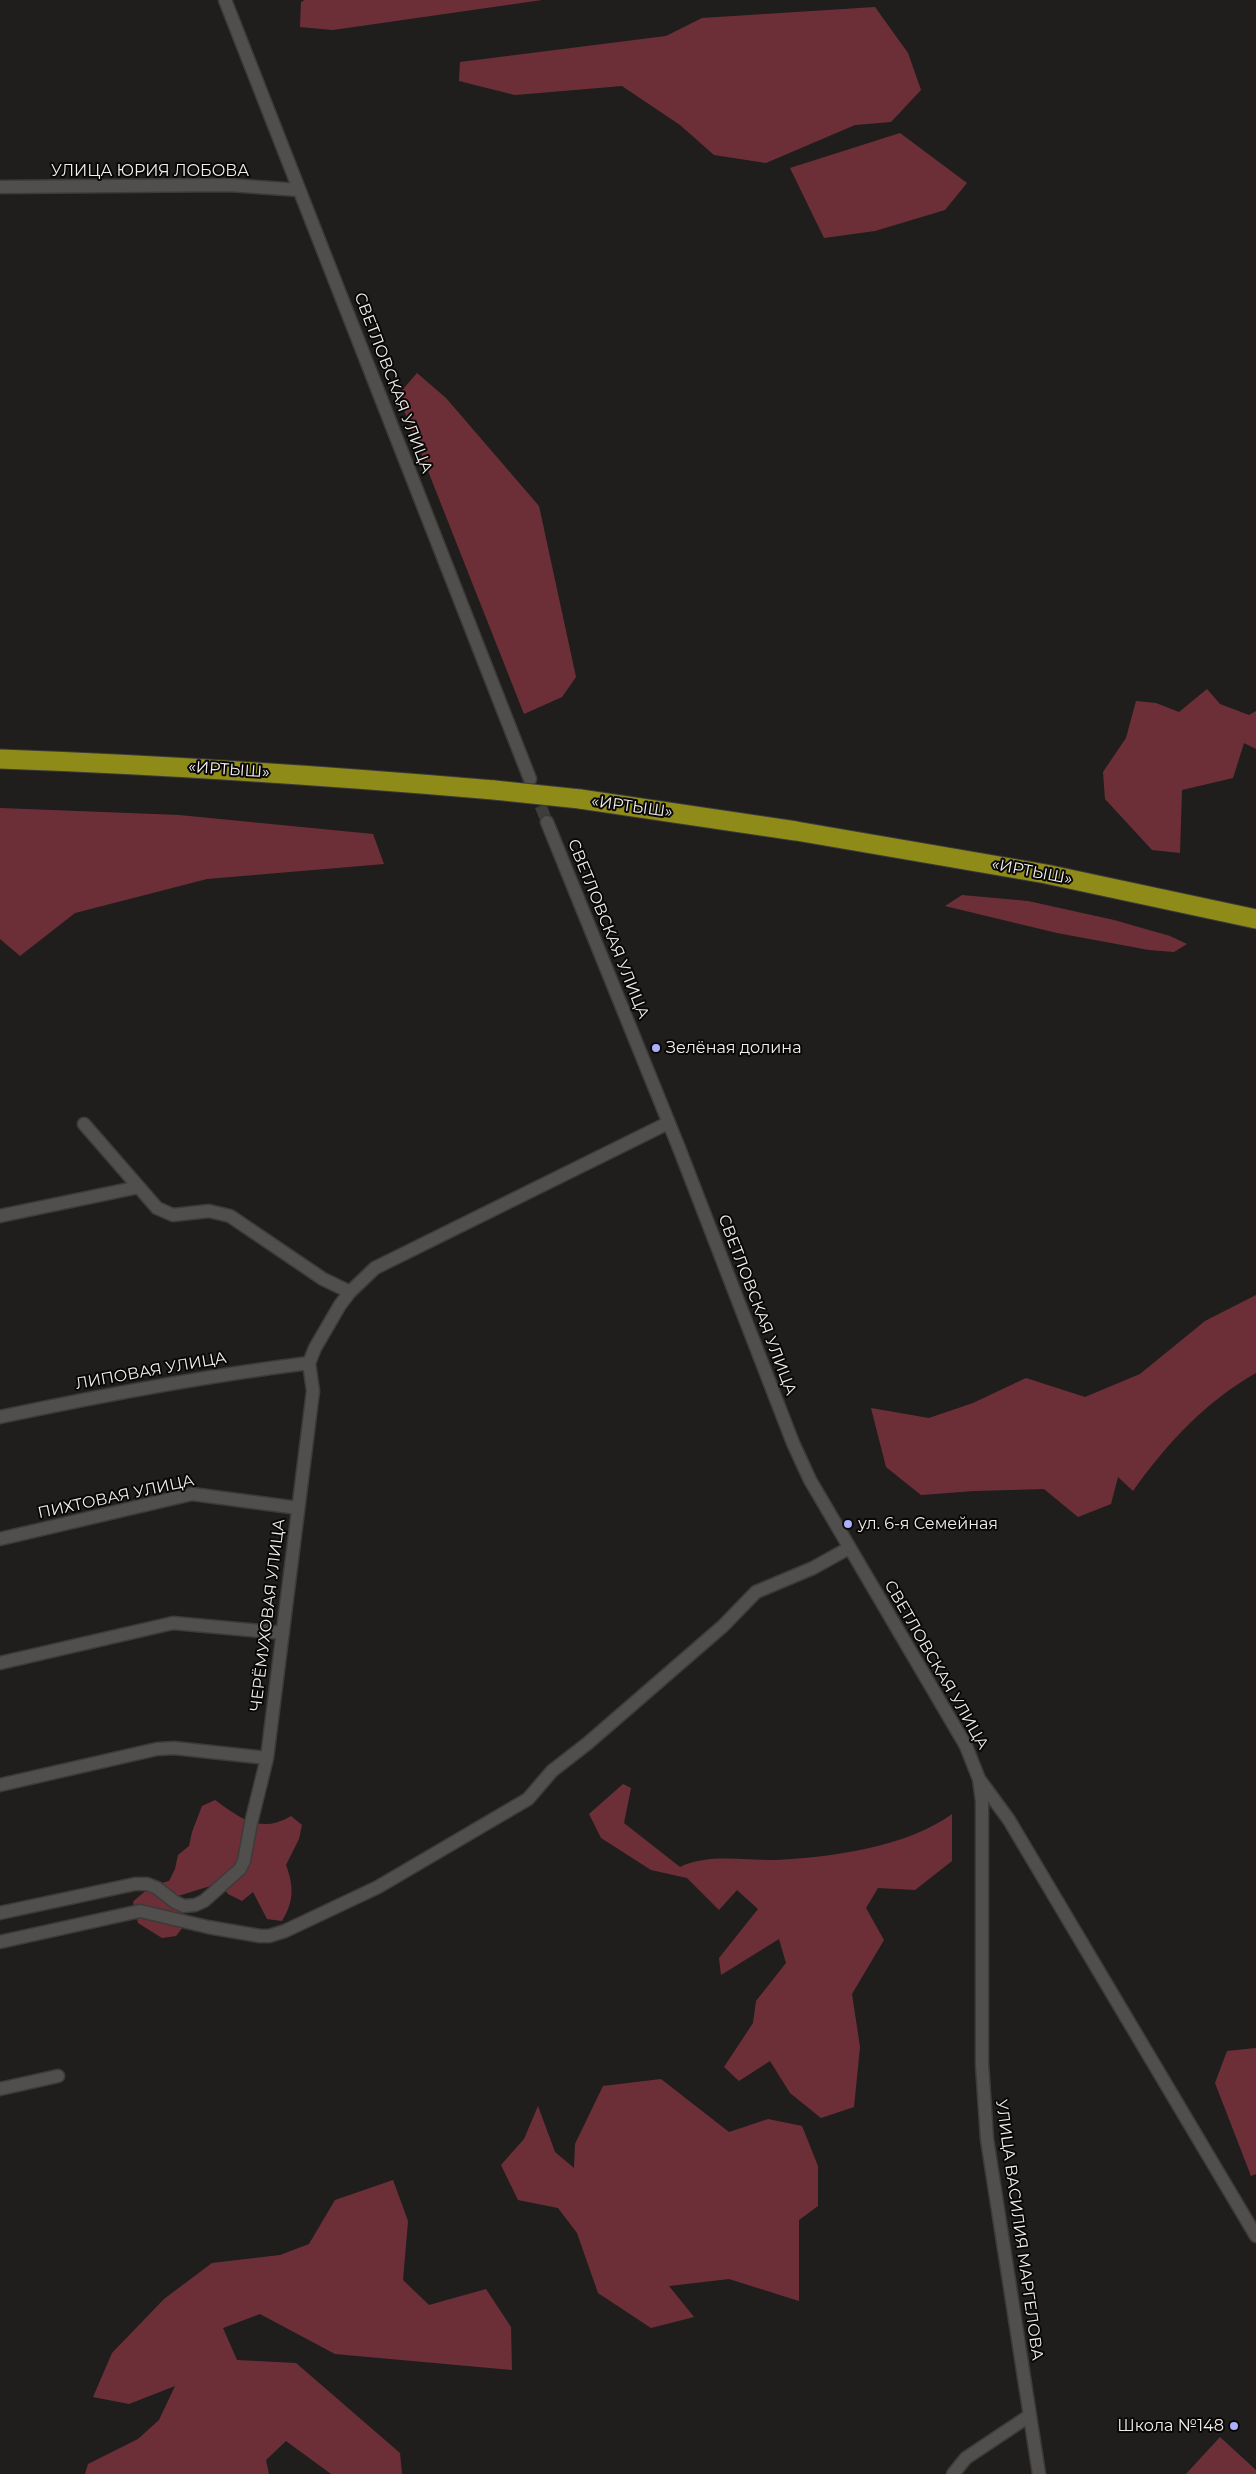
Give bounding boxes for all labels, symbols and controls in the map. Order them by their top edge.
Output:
street label: УЛИЦА ЮРИЯ ЛОБОВА [51,161,249,181]
street label: СВЕТЛОВСКАЯ УЛИЦА [350,290,436,476]
street label: «ИРТЫШ» [188,758,270,782]
street label: «ИРТЫШ» [590,792,674,822]
street label: СВЕТЛОВСКАЯ УЛИЦА [563,836,653,1022]
street label: «ИРТЫШ» [990,855,1074,889]
place label: Зелёная долина [666,1038,801,1058]
marker: Зелёная долина [650,1042,662,1054]
street label: СВЕТЛОВСКАЯ УЛИЦА [714,1212,800,1398]
street label: ЛИПОВАЯ УЛИЦА [74,1348,228,1394]
street label: ПИХТОВАЯ УЛИЦА [36,1471,196,1523]
place label: ул. 6-я Семейная [858,1514,998,1534]
street label: ЧЕРЁМУХОВАЯ УЛИЦА [247,1518,289,1712]
marker: ул. 6-я Семейная [842,1518,854,1530]
street label: СВЕТЛОВСКАЯ УЛИЦА [880,1577,992,1753]
street label: УЛИЦА ВАСИЛИЯ МАРГЕЛОВА [991,2098,1047,2362]
place label: Школа №148 [1117,2416,1224,2436]
marker: Школа №148 [1228,2420,1240,2432]

